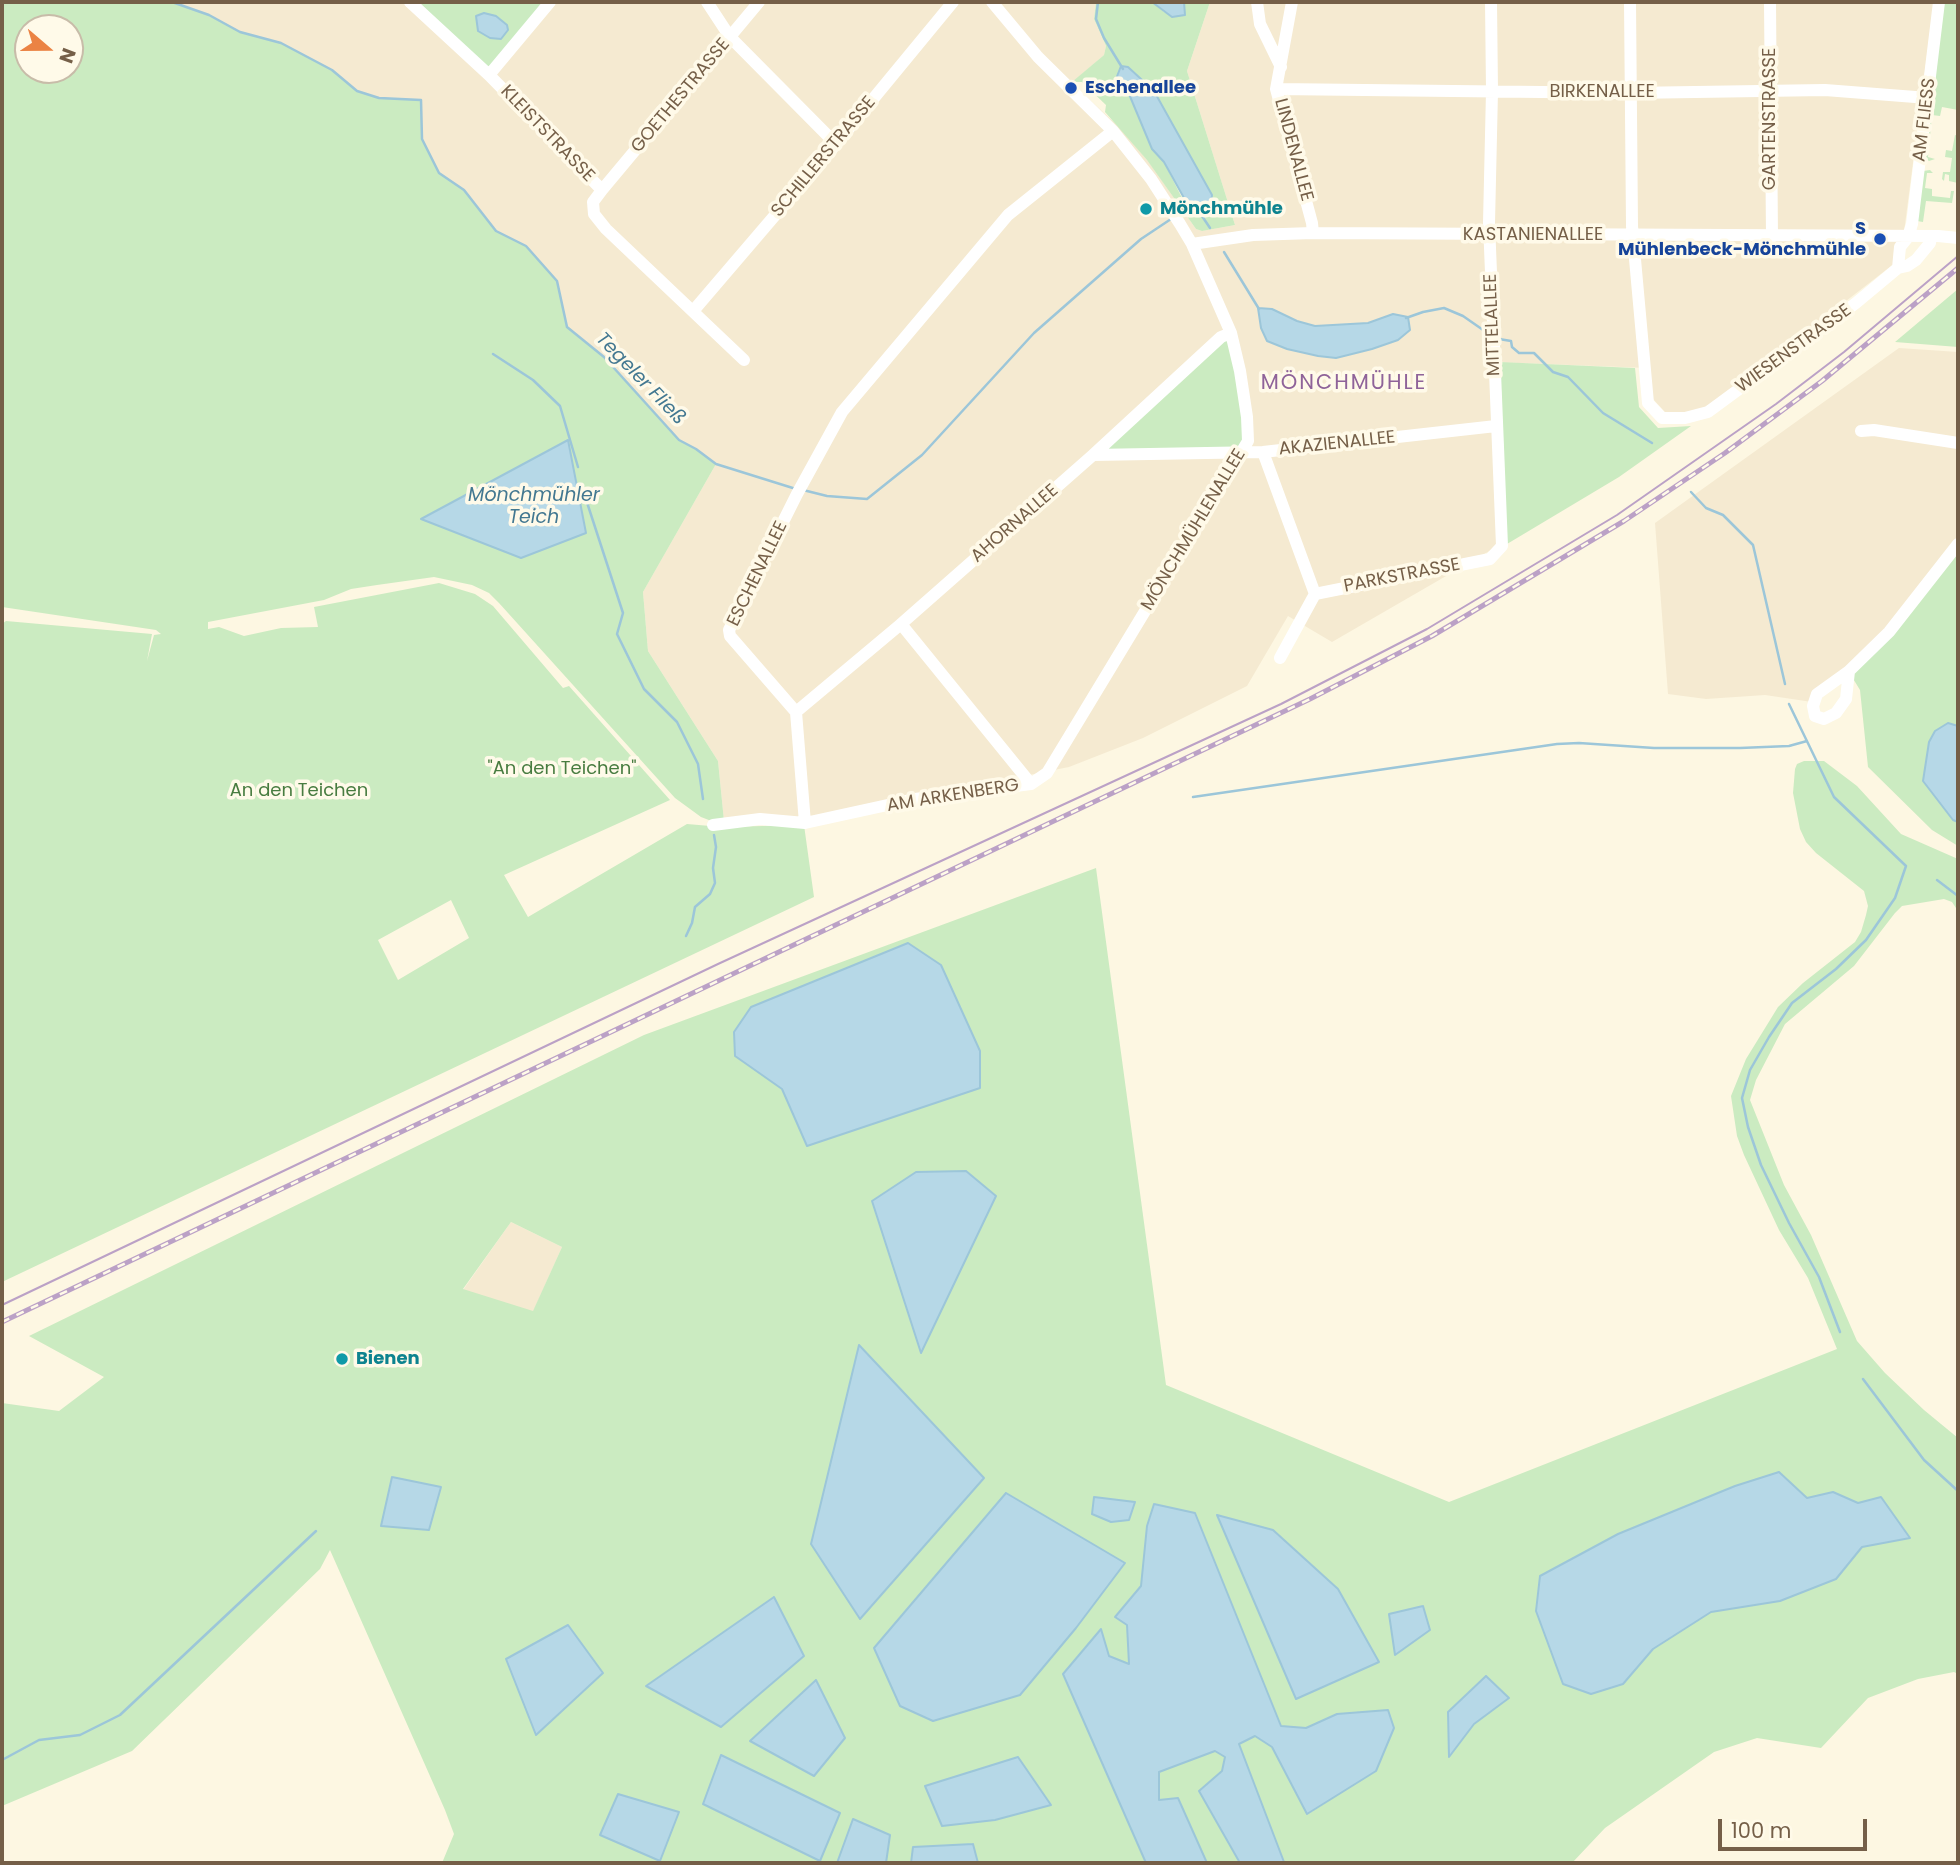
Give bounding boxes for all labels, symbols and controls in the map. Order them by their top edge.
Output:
north arrow [14,14,84,84]
street label: GOETHESTRASSE [627,34,735,158]
text: N [52,44,82,67]
street label: GARTENSTRASSE [1759,48,1781,190]
place label: Eschenallee [1085,77,1196,99]
street label: AM FLIESS [1909,77,1941,163]
marker: Eschenallee [1063,80,1079,96]
street label: KLEISTSTRASSE [495,81,599,187]
street label: BIRKENALLEE [1549,81,1655,103]
street label: SCHILLERSTRASSE [767,92,881,222]
street label: LINDENALLEE [1269,96,1317,204]
place label: Mönchmühle [1160,198,1283,220]
marker: Mönchmühle [1138,201,1154,217]
place label: S Mühlenbeck-Mönchmühle [1618,218,1866,260]
street label: KASTANIENALLEE [1463,224,1603,246]
marker: S Mühlenbeck-Mönchmühle [1872,231,1888,247]
street label: MITTELALLEE [1480,273,1506,377]
street label: WIESENSTRASSE [1732,300,1856,398]
water label: Tegeler Fließ [590,328,690,430]
district label: MÖNCHMÜHLE [1262,371,1426,397]
street label: AKAZIENALLEE [1278,427,1396,461]
street label: MÖNCHMÜHLENALLEE [1137,445,1251,615]
street label: AHORNALLEE [967,480,1063,568]
water label: Mönchmühler Teich [468,485,600,529]
street label: ESCHENALLEE [723,518,793,630]
street label: PARKSTRASSE [1342,554,1462,598]
park label: "An den Teichen" [487,758,637,780]
street label: AM ARKENBERG [885,775,1021,817]
park label: An den Teichen [230,780,368,802]
place label: Bienen [356,1348,420,1370]
marker: Bienen [334,1351,350,1367]
scale bar [1722,1806,1871,1850]
text: 100 m [1731,1816,1791,1845]

